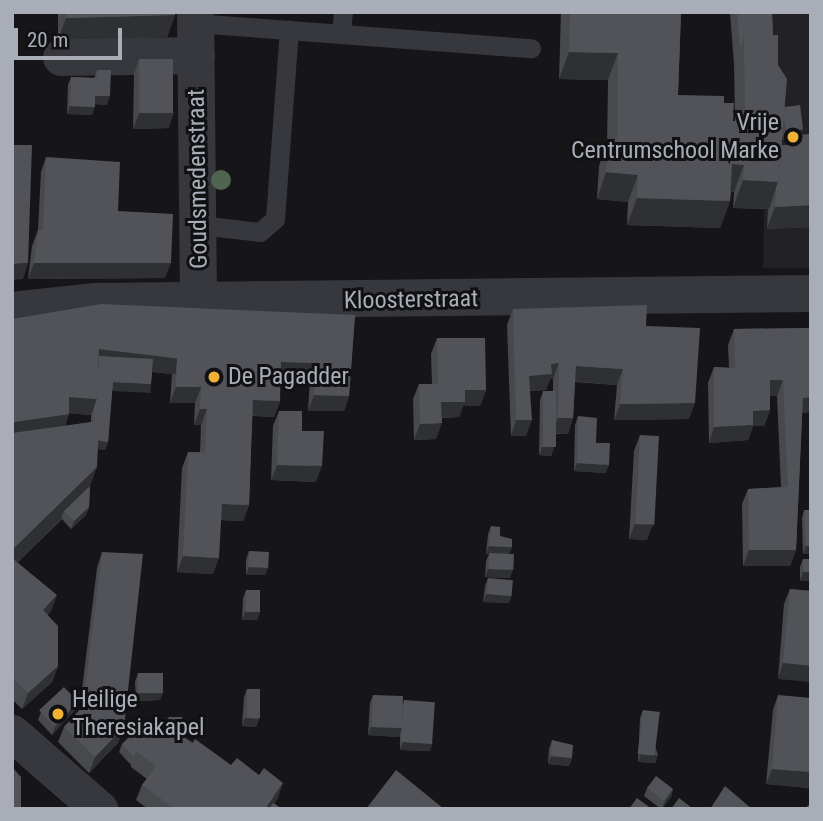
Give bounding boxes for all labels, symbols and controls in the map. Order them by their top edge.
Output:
scale bar [18,14,126,58]
text: 20 m [27,28,68,52]
street label: Goudsmedenstraat [182,89,214,269]
place label: Vrije Centrumschool Marke [571,109,779,165]
marker: Vrije Centrumschool Marke [785,129,801,145]
street label: Kloosterstraat [344,284,478,316]
place label: De Pagadder [228,363,349,391]
marker: De Pagadder [206,369,222,385]
place label: Heilige Theresiakapel [72,686,205,742]
marker: Heilige Theresiakapel [50,706,66,722]

